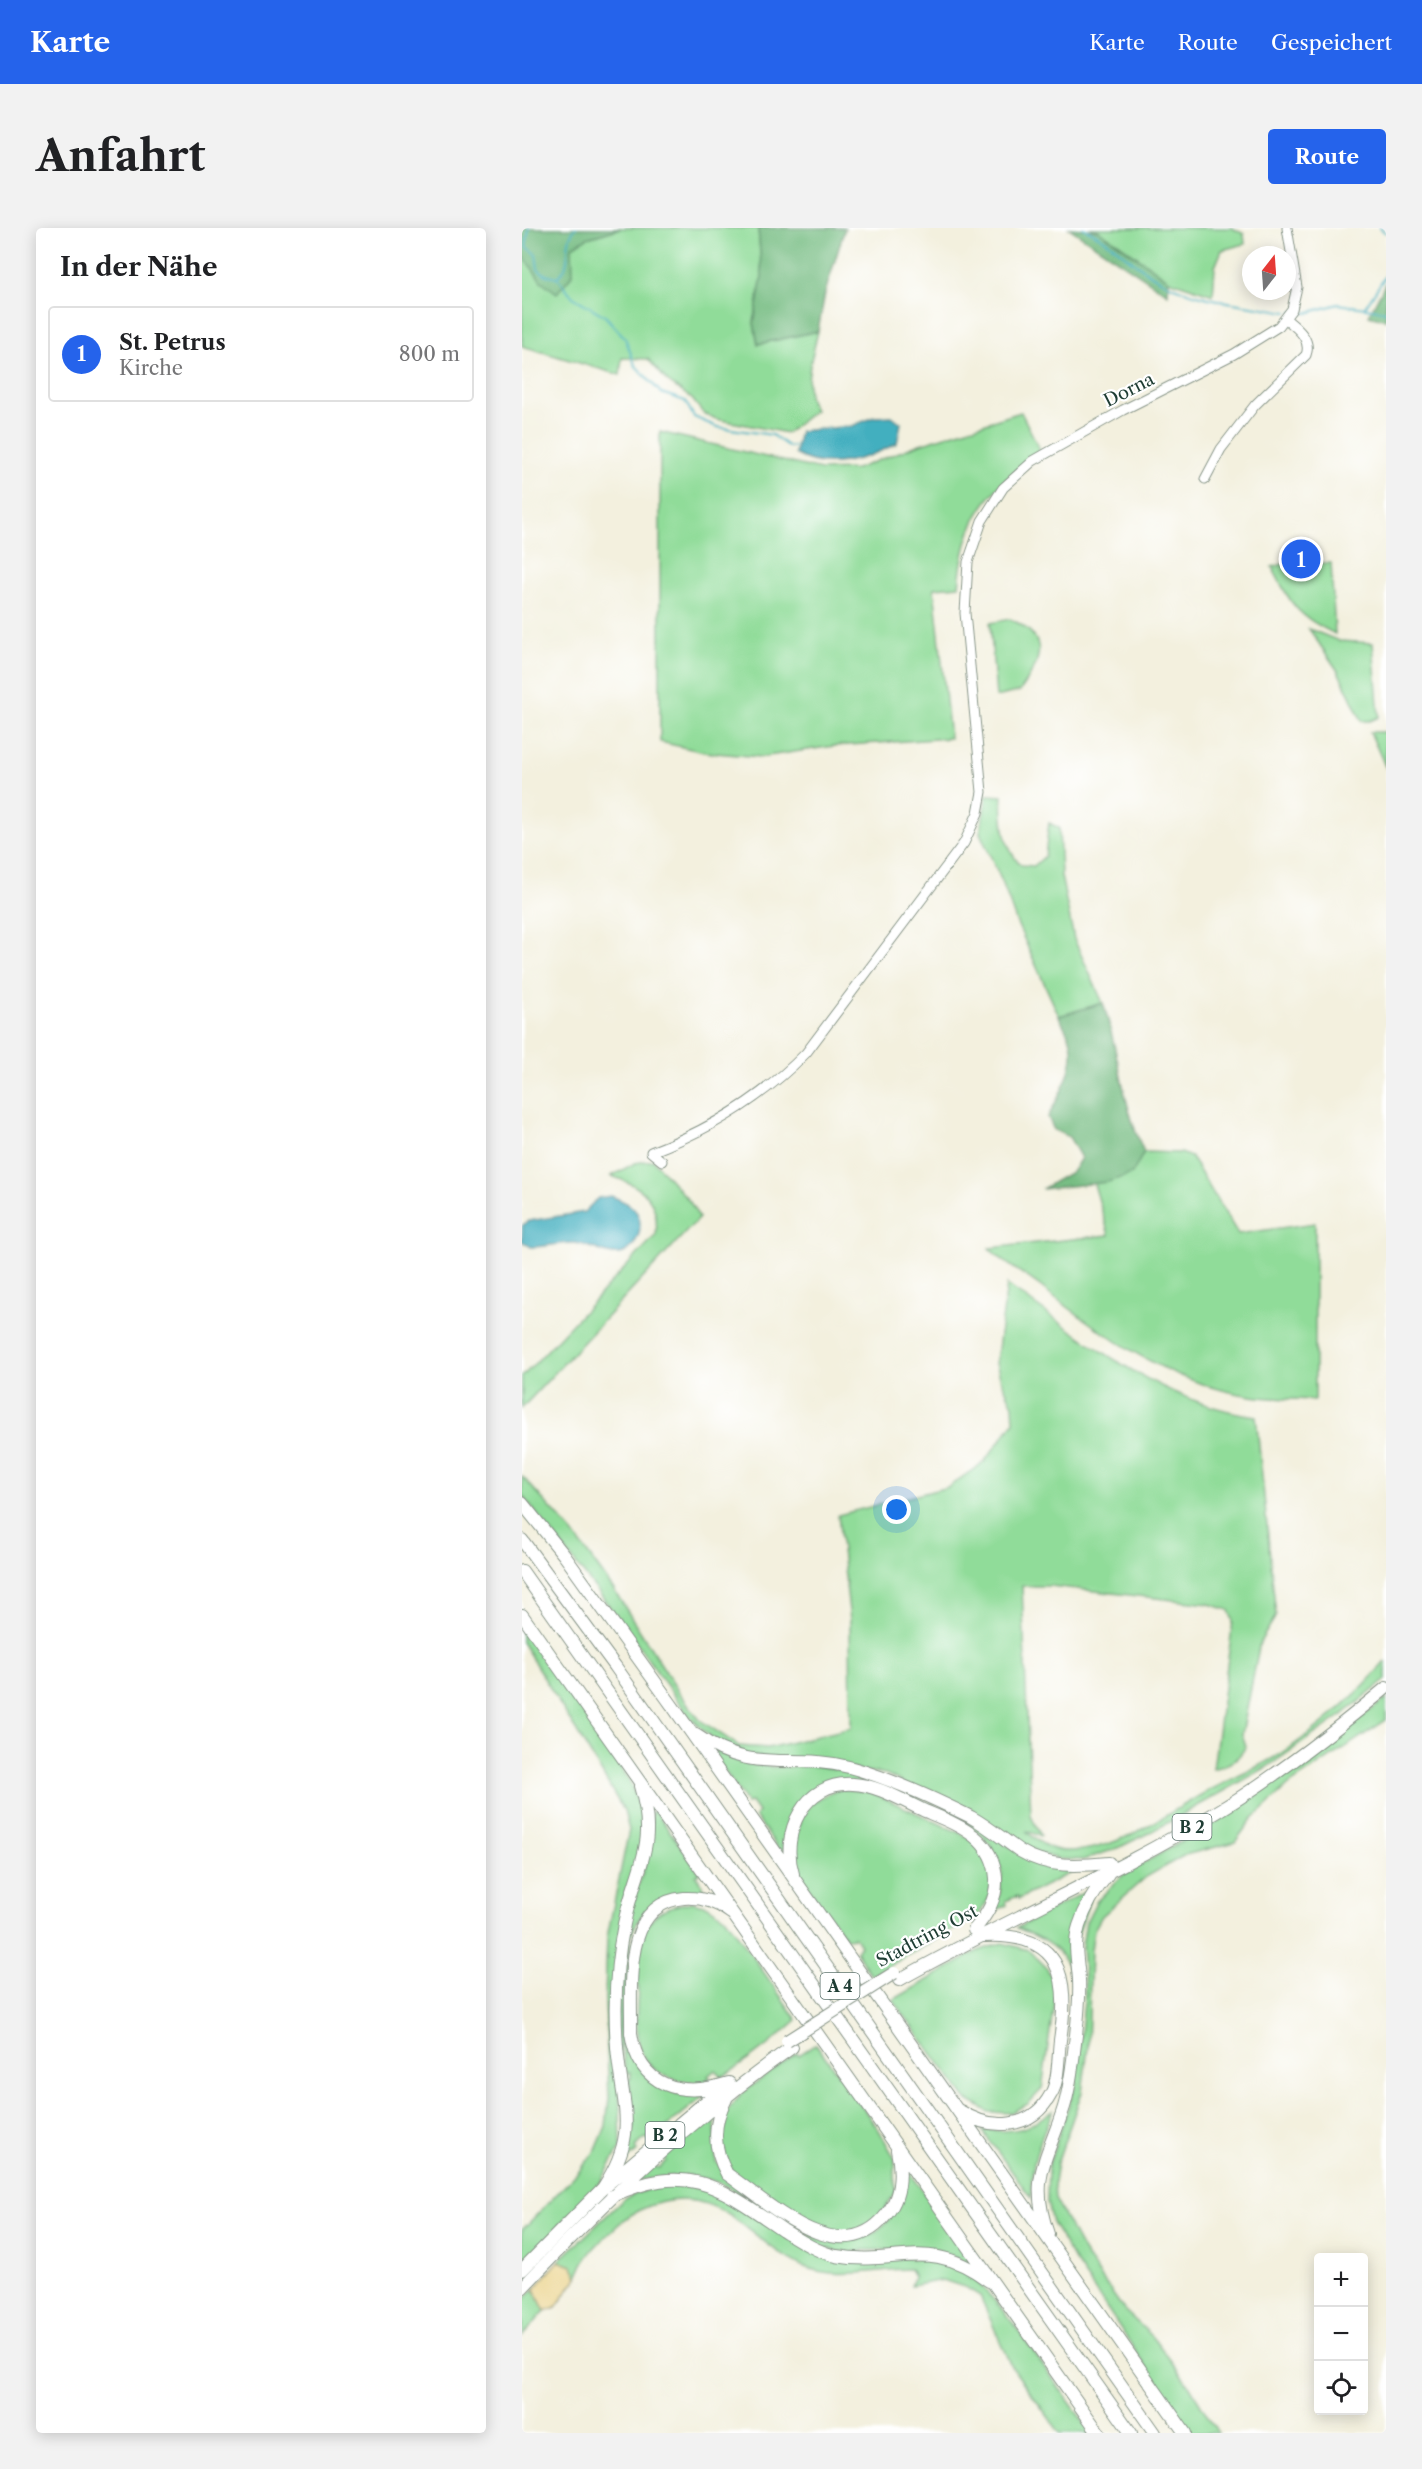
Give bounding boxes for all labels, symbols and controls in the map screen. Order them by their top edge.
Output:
text: Karte [30,25,110,59]
text: Karte [1089,30,1145,55]
text: Route [1178,30,1238,55]
text: Gespeichert [1271,30,1392,55]
button: Route [1268,129,1386,184]
text: Anfahrt [36,130,205,182]
north arrow [1242,246,1296,300]
text: In der Nähe [60,251,217,283]
text: St. Petrus [119,329,226,356]
text: 1 [77,342,86,366]
text: 800 m [399,342,460,366]
text: Kirche [119,356,183,380]
street label: Dorna [1100,368,1158,412]
pin: 1 [1282,536,1320,582]
your location [882,1495,911,1524]
road number: B 2 [1172,1814,1212,1840]
street label: Stadtring Ost [873,1900,982,1972]
road number: A 4 [820,1973,860,1999]
road number: B 2 [646,2122,684,2148]
map controls [1314,2253,1368,2415]
button: + [1314,2253,1368,2307]
button: − [1314,2307,1368,2361]
button: locate [1314,2361,1368,2415]

